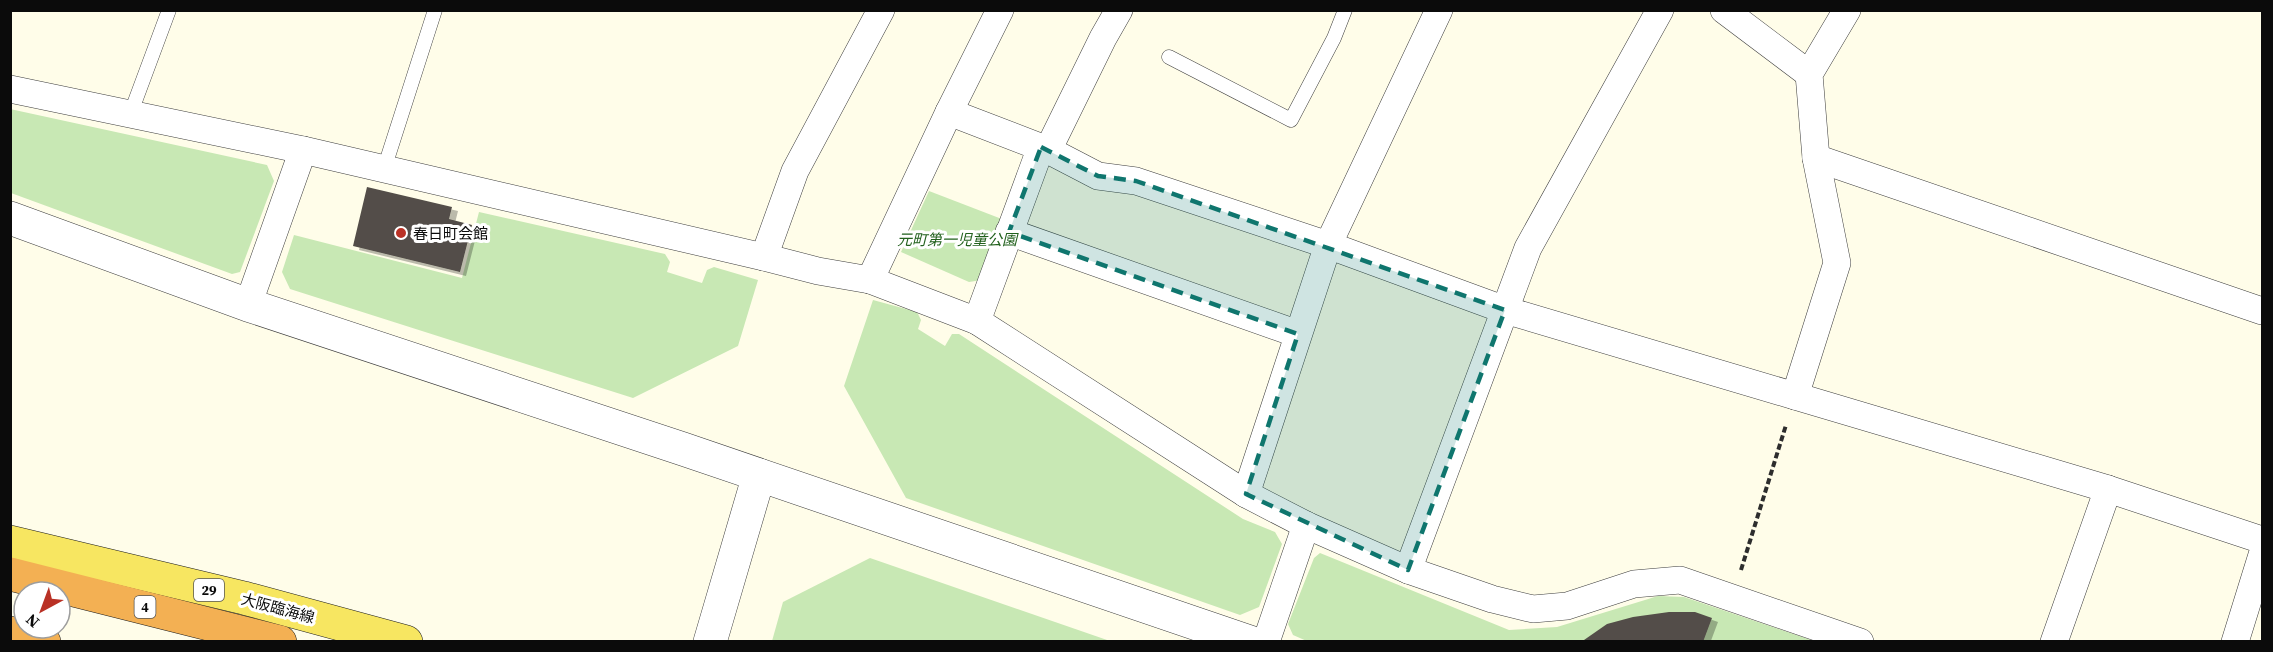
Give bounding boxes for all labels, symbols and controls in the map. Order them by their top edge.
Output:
place label: 春日町会館 [413,223,488,244]
marker: 春日町会館 [394,226,408,240]
park label: 元町第一児童公園 [897,229,1019,250]
road number: 29 [194,579,224,601]
north arrow [12,580,72,640]
street label: 大阪臨海線 [239,588,317,628]
road number: 4 [134,596,156,618]
text: N [20,609,44,633]

